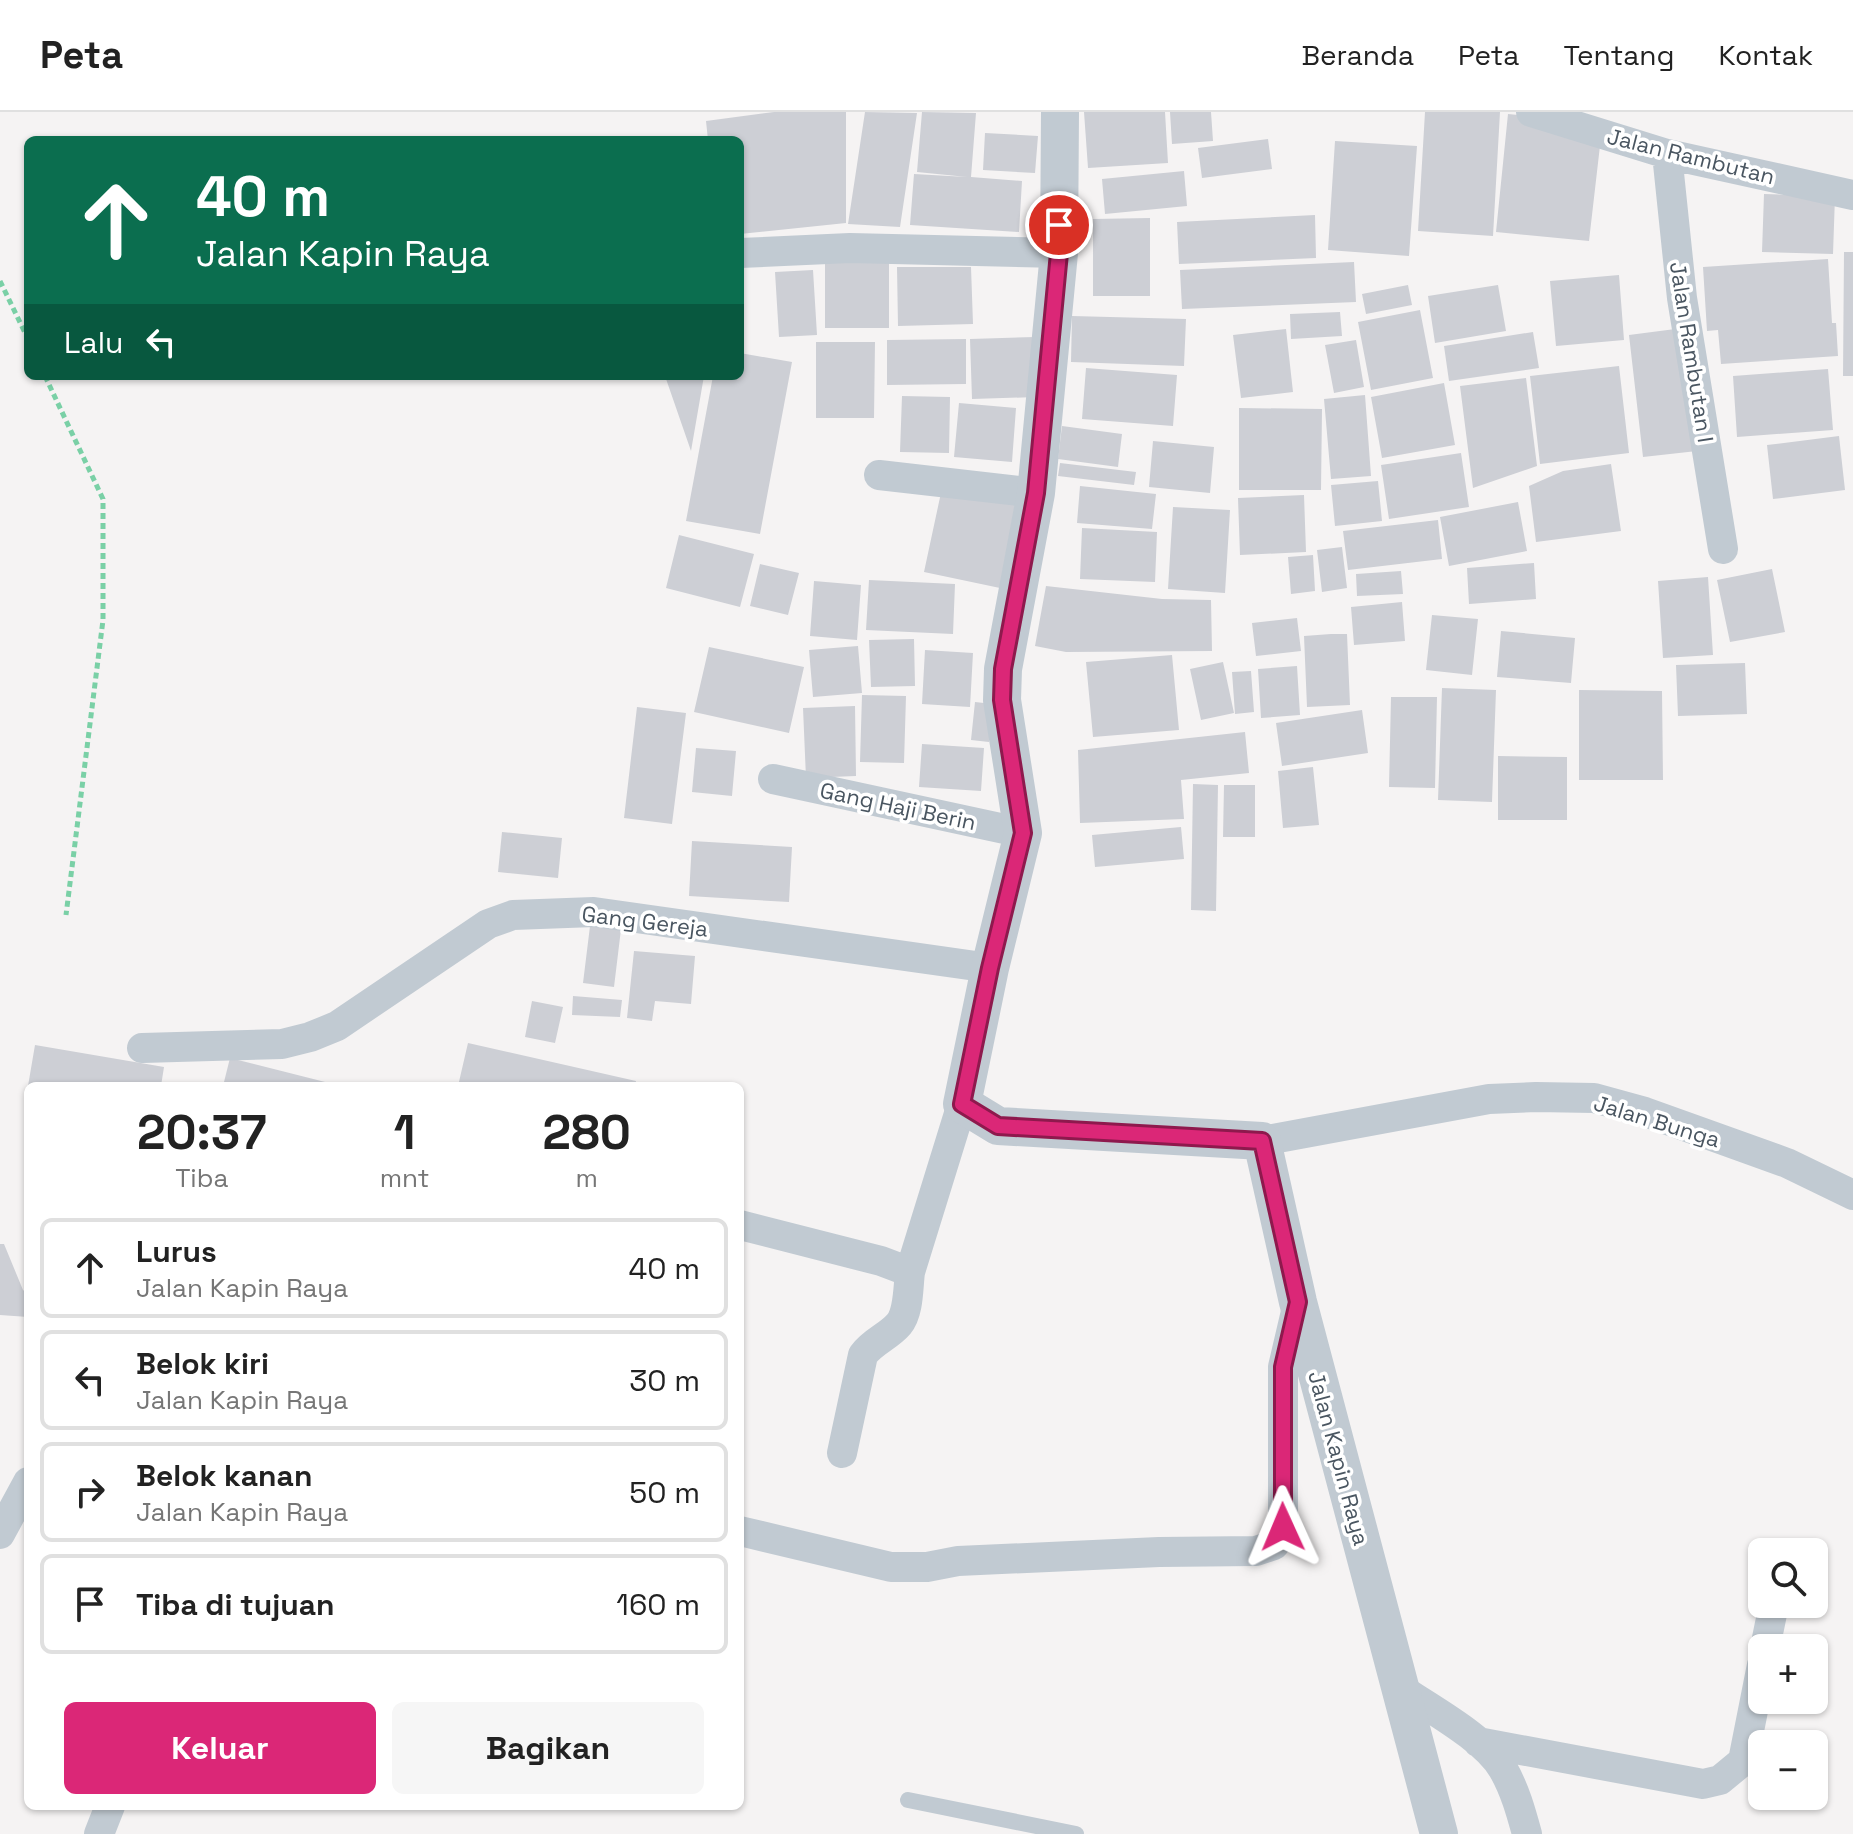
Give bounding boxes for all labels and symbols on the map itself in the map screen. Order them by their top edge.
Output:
street label: Jalan Rambutan [1604,122,1778,190]
pin [1025,191,1093,259]
street label: Jalan Rambutan I [1664,260,1720,444]
street label: Gang Haji Berin [817,776,979,836]
street label: Gang Gereja [580,899,710,943]
street label: Jalan Bunga [1590,1089,1724,1154]
street label: Jalan Kapin Raya [1302,1368,1376,1549]
position arrow [1241,1485,1325,1569]

